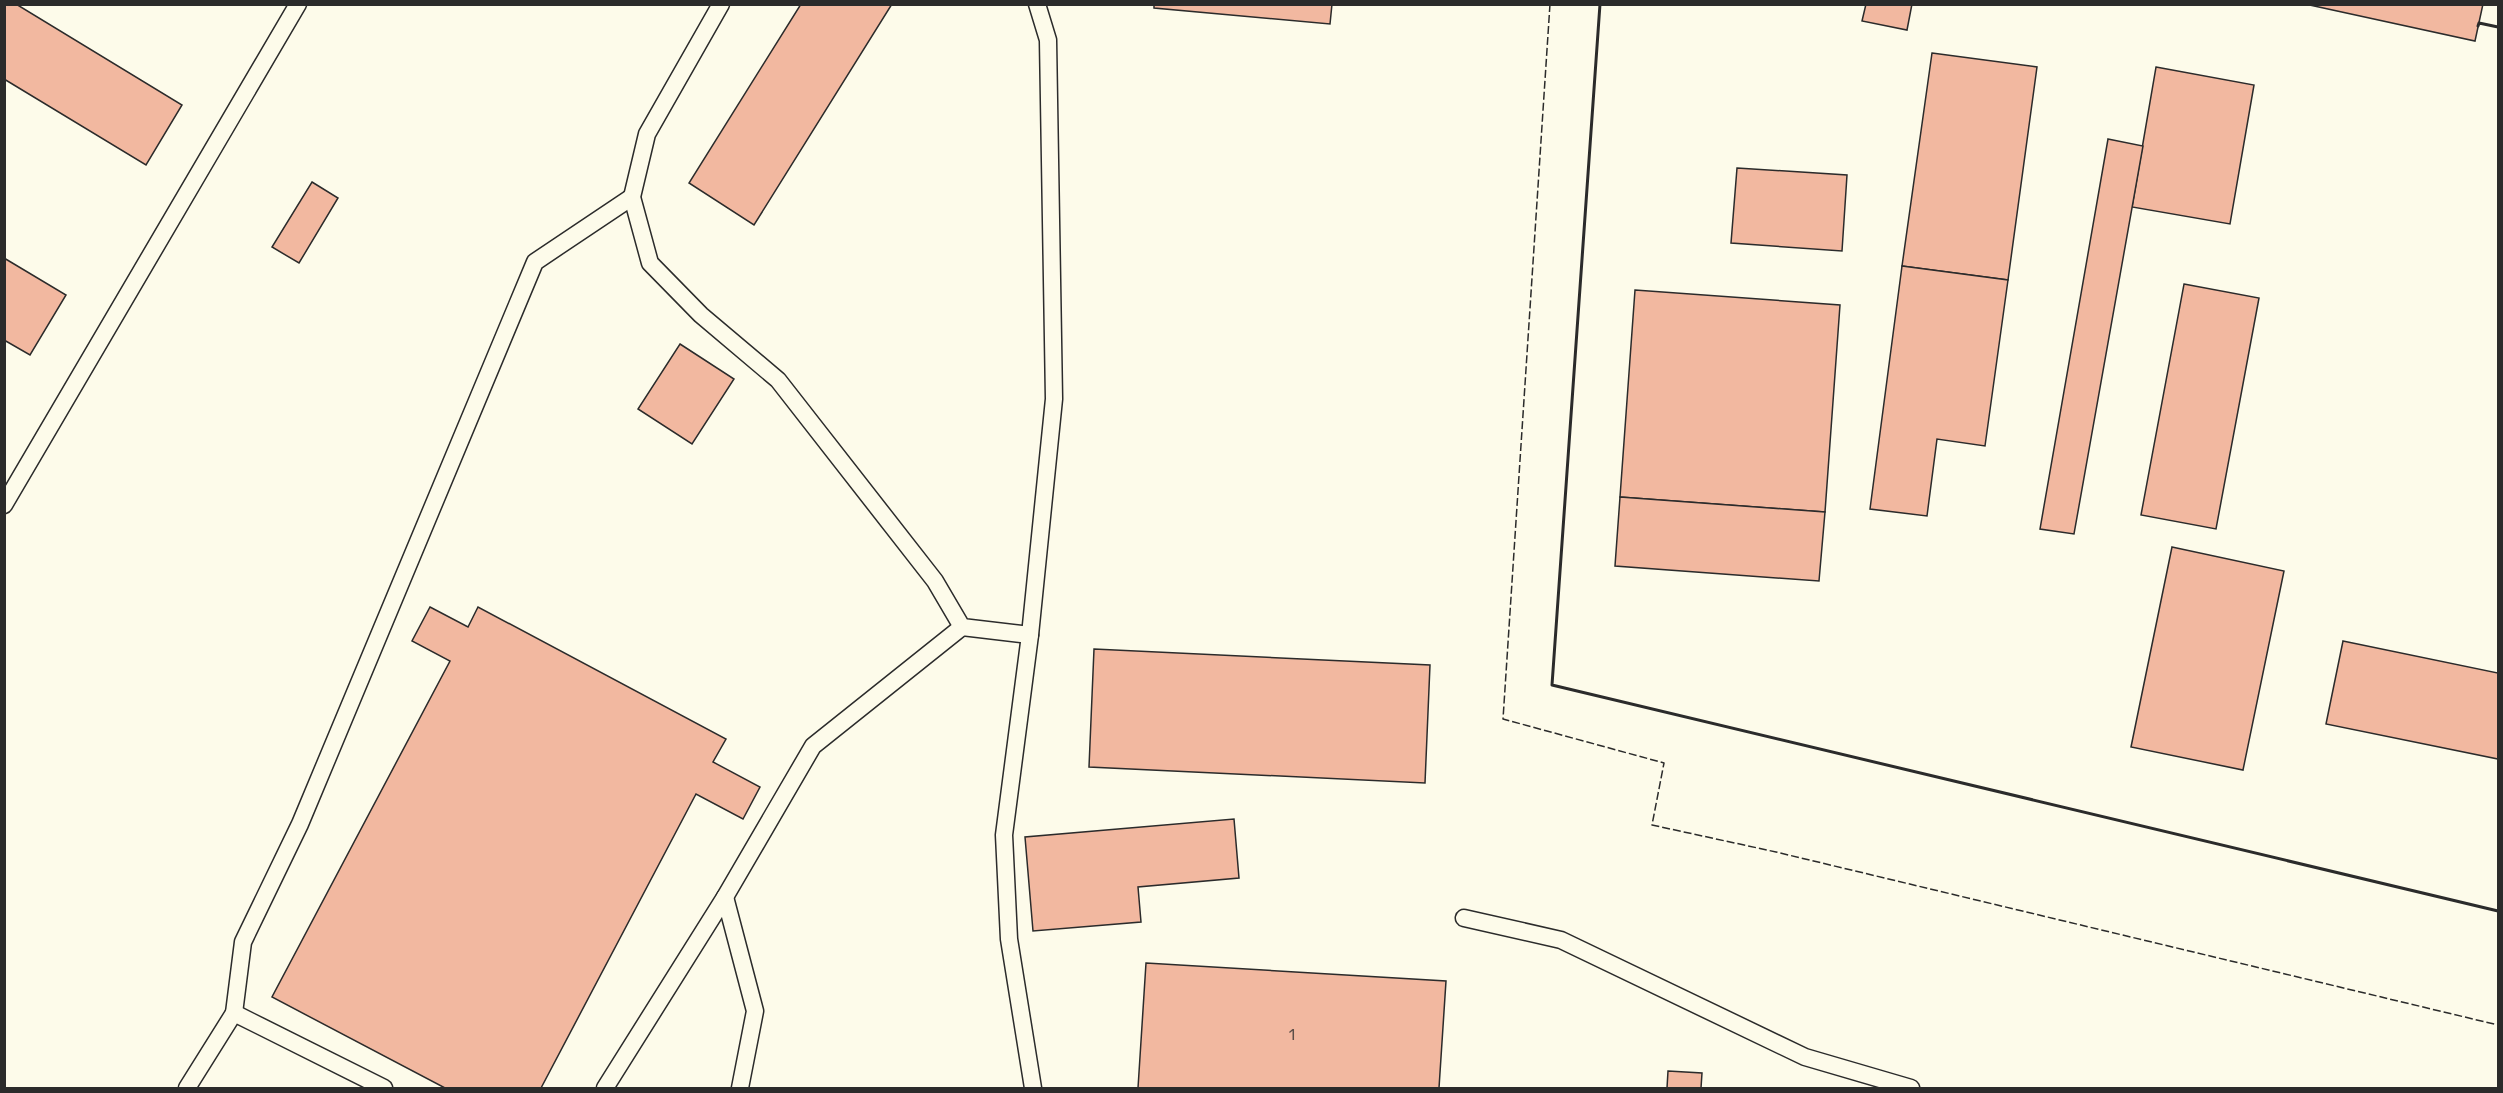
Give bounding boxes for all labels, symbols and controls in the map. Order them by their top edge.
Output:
house number: 1 [1289,1026,1295,1044]

